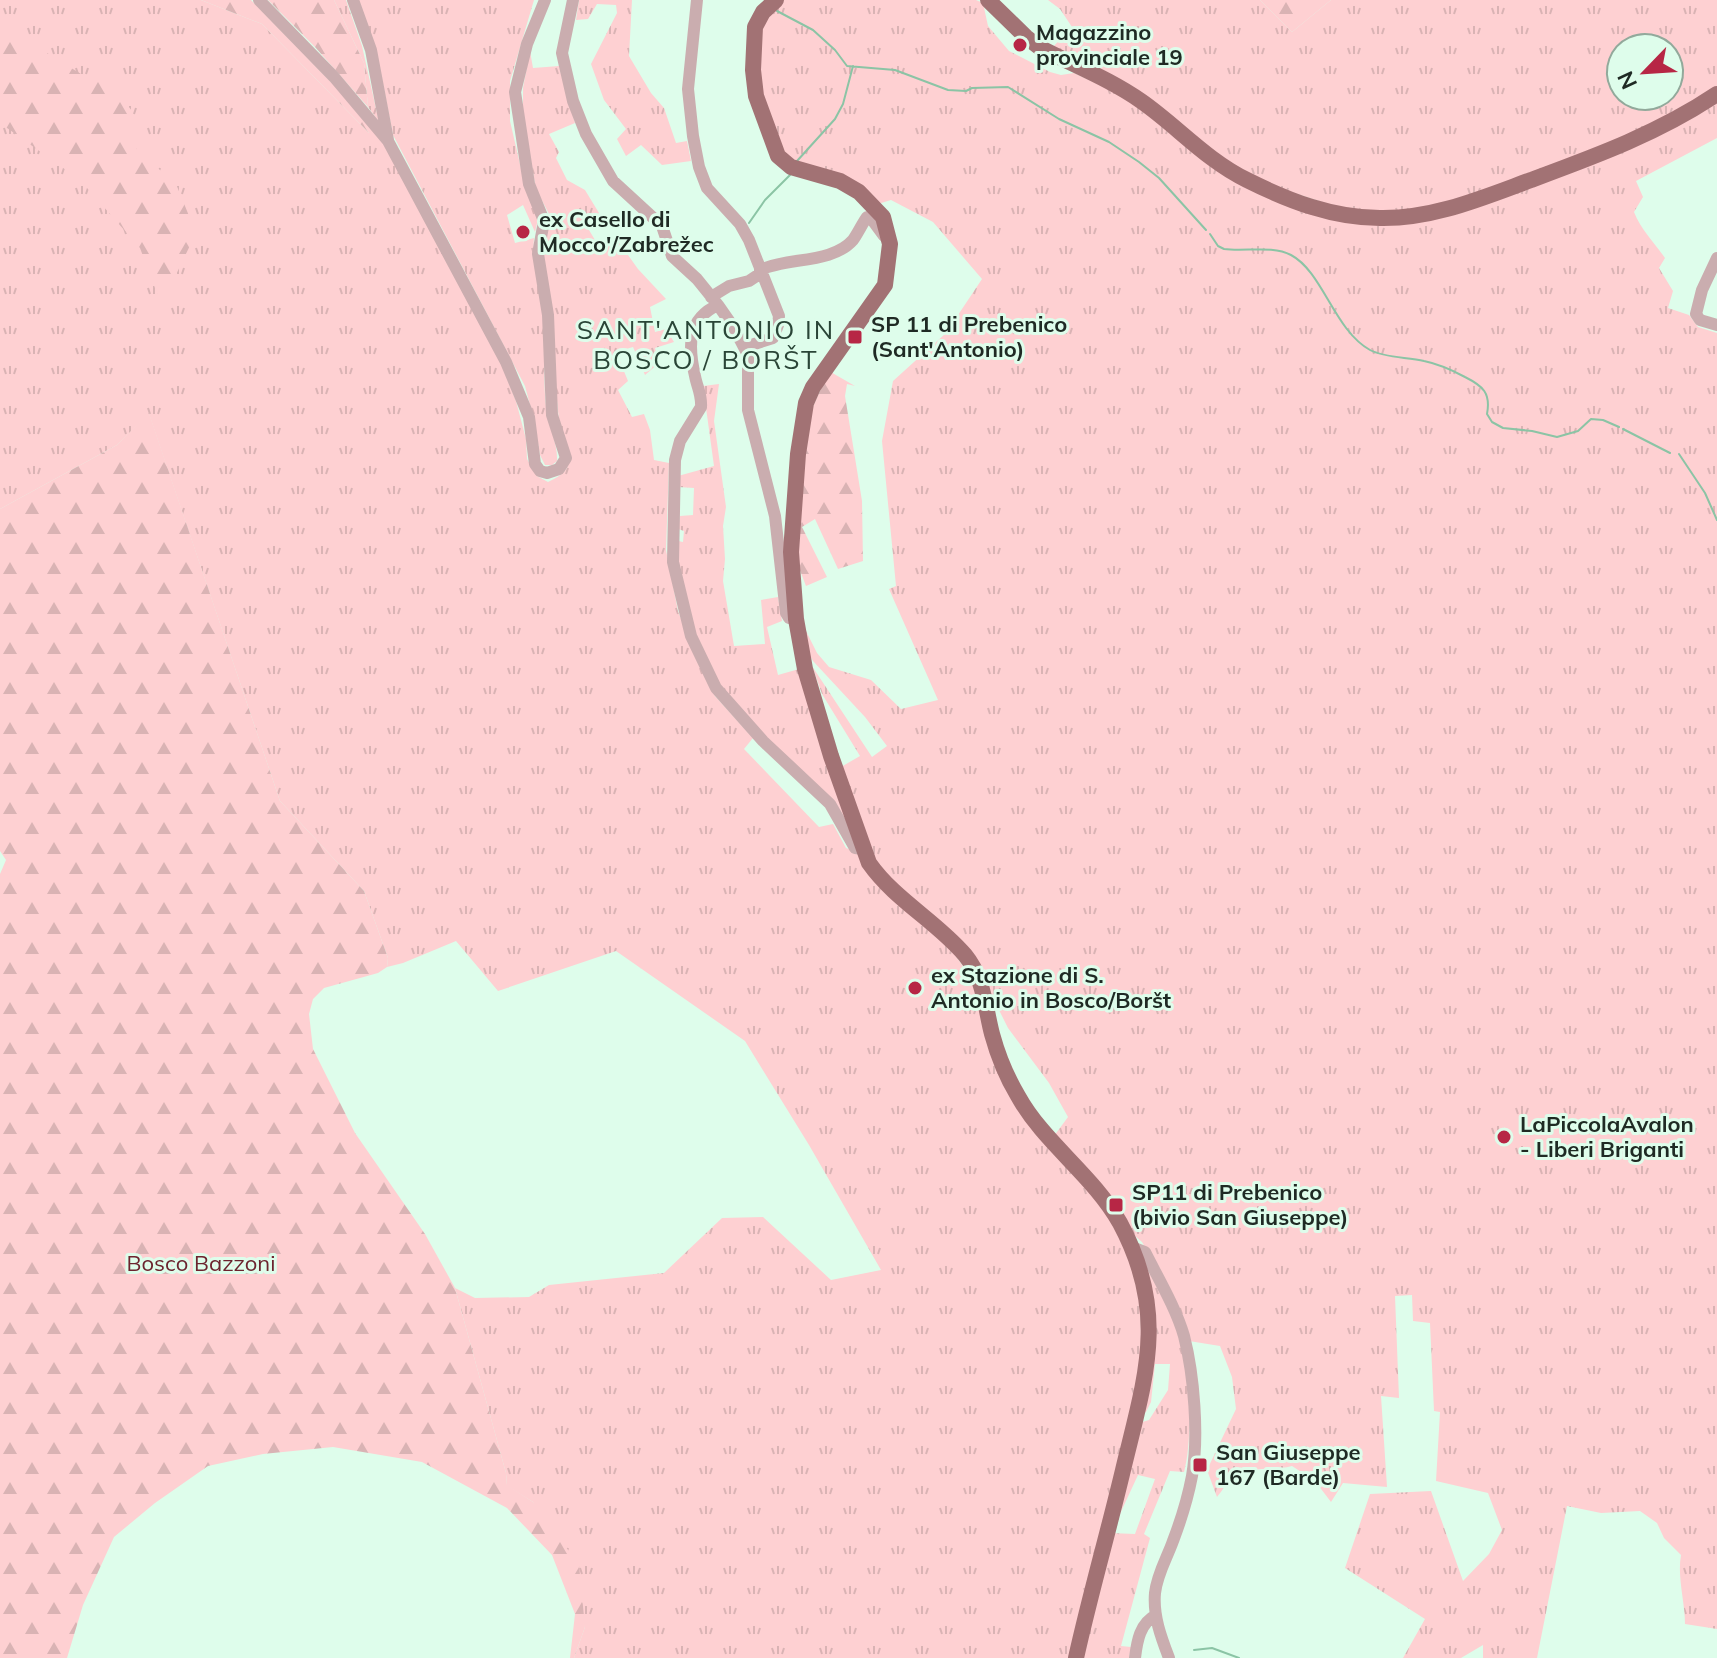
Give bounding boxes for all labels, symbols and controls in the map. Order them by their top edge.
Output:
place label: Magazzino provinciale 19 [1036,18,1183,71]
north arrow [1605,32,1685,112]
marker: Magazzino provinciale 19 [1011,36,1029,54]
text: N [1611,67,1643,94]
place label: ex Casello di Mocco'/Zabrežec [539,205,714,258]
marker: ex Casello di Mocco'/Zabrežec [514,223,532,241]
place label: SP 11 di Prebenico (Sant'Antonio) [871,310,1067,363]
district label: SANT'ANTONIO IN BOSCO / BORŠT [577,313,835,376]
marker: SP 11 di Prebenico (Sant'Antonio) [846,328,864,346]
place label: ex Stazione di S. Antonio in Bosco/Boršt [931,961,1171,1014]
marker: ex Stazione di S. Antonio in Bosco/Boršt [906,979,924,997]
place label: LaPiccolaAvalon - Liberi Briganti [1520,1110,1694,1163]
marker: LaPiccolaAvalon - Liberi Briganti [1495,1128,1513,1146]
place label: SP11 di Prebenico (bivio San Giuseppe) [1132,1178,1348,1231]
marker: SP11 di Prebenico (bivio San Giuseppe) [1107,1196,1125,1214]
park label: Bosco Bazzoni [127,1249,275,1277]
place label: San Giuseppe 167 (Barde) [1216,1438,1361,1491]
marker: San Giuseppe 167 (Barde) [1191,1456,1209,1474]

